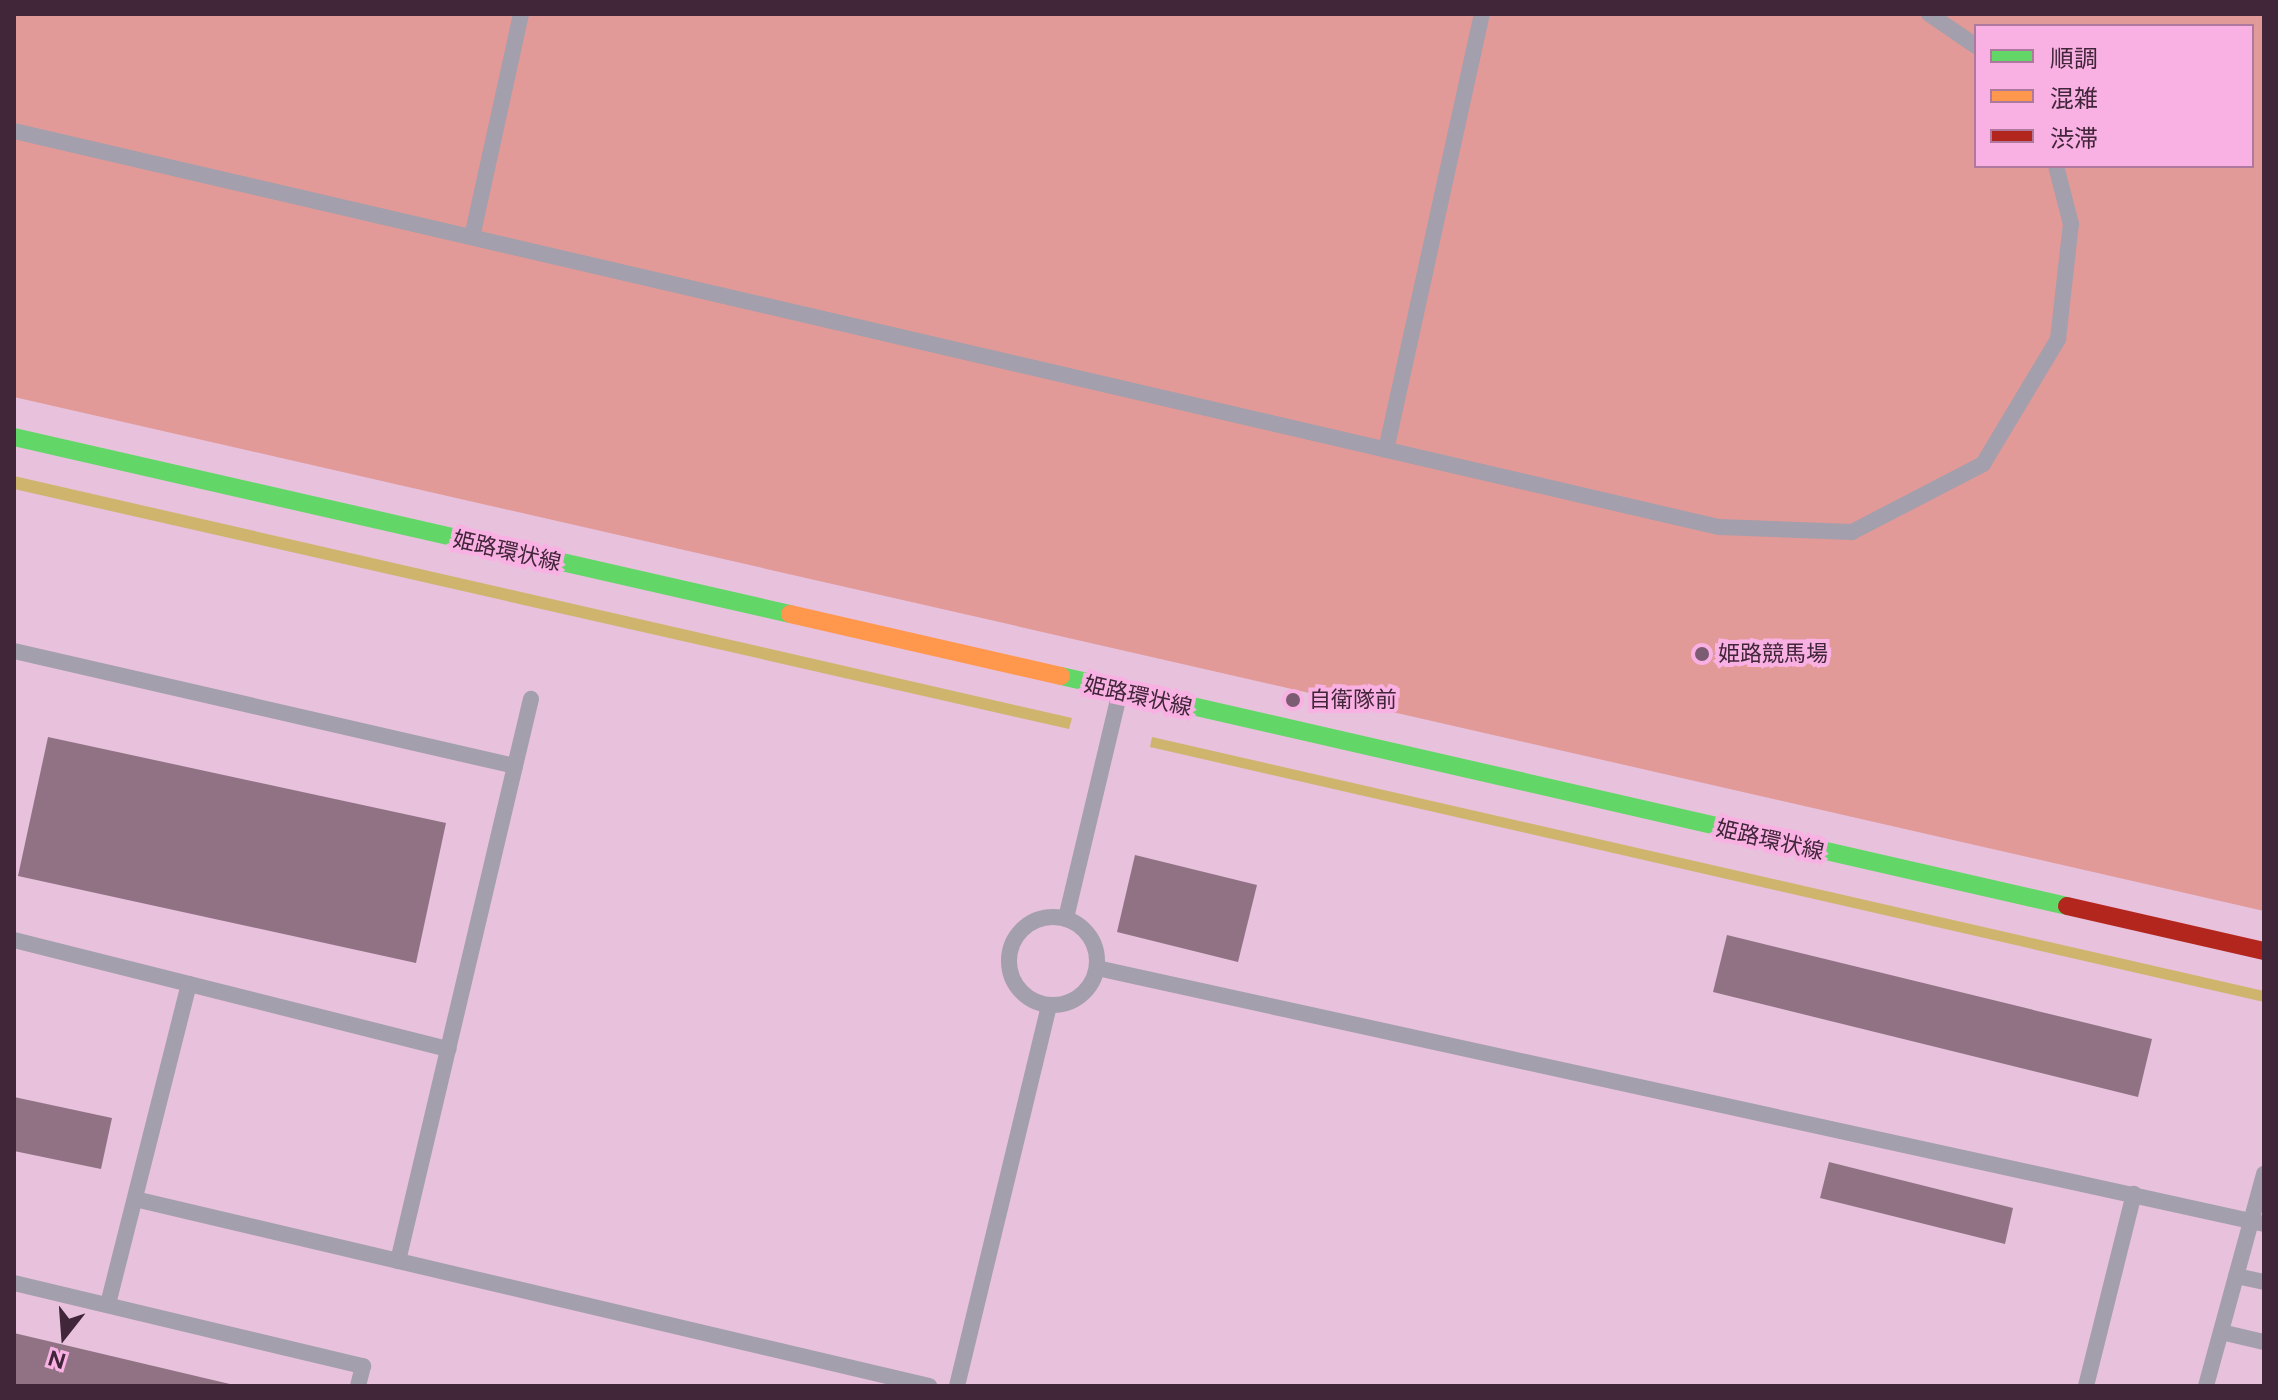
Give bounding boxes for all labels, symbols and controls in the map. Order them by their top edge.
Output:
legend [1974,24,2254,168]
text: 順調 [2050,44,2098,73]
text: 混雑 [2050,84,2098,113]
text: 渋滞 [2050,124,2098,153]
street label: 姫路環状線 [450,526,564,576]
place label: 姫路競馬場 [1718,641,1828,667]
marker: 姫路競馬場 [1693,645,1711,663]
street label: 姫路環状線 [1081,671,1195,721]
place label: 自衛隊前 [1309,687,1397,713]
marker: 自衛隊前 [1284,691,1302,709]
street label: 姫路環状線 [1713,815,1827,865]
north arrow [24,1296,104,1376]
text: N [45,1344,69,1375]

